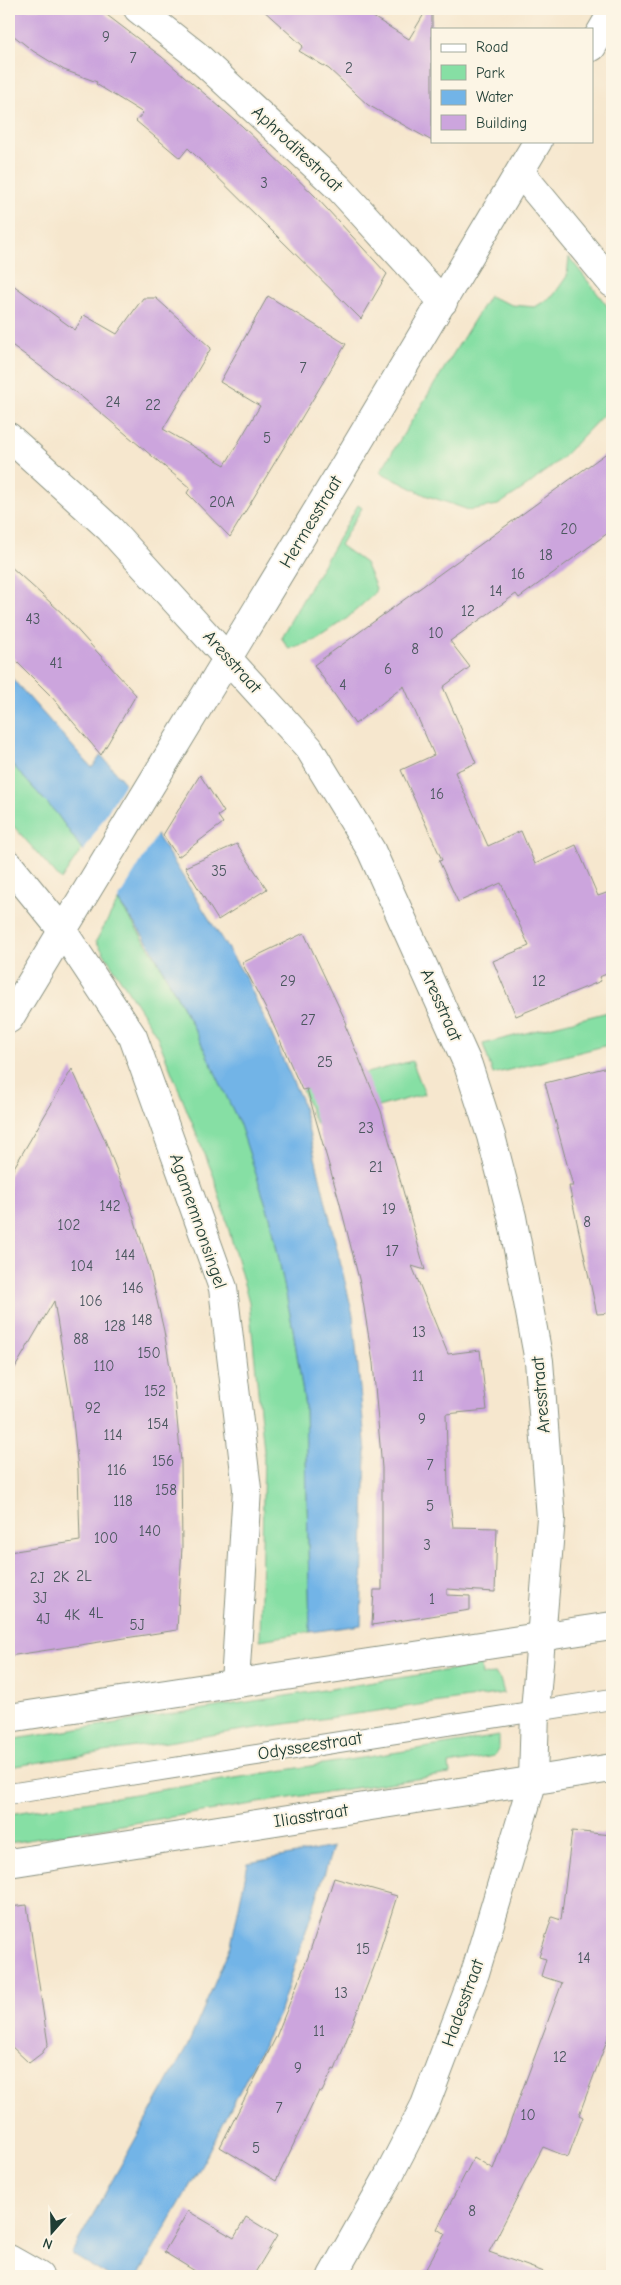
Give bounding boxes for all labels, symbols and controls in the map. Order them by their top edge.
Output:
house number: 9 [102,28,110,46]
legend [431,28,594,142]
text: Road [476,38,508,56]
house number: 7 [129,49,137,67]
house number: 2 [345,59,353,77]
text: Park [476,64,505,82]
text: Water [476,88,513,106]
street label: Aphroditestraat [247,102,347,197]
text: Building [476,114,527,132]
house number: 3 [260,174,268,192]
house number: 7 [299,359,307,377]
house number: 24 [105,393,121,411]
house number: 22 [145,396,161,414]
house number: 5 [263,429,271,447]
street label: Hermesstraat [275,471,347,572]
house number: 20A [209,493,235,511]
house number: 20 [561,520,577,538]
house number: 18 [539,546,553,564]
house number: 16 [511,565,525,583]
house number: 14 [489,582,503,600]
house number: 12 [461,602,475,620]
house number: 43 [26,610,40,628]
house number: 10 [428,624,444,642]
street label: Aresstraat [198,626,266,698]
house number: 8 [411,640,419,658]
house number: 41 [49,654,63,672]
house number: 6 [384,660,392,678]
house number: 4 [339,676,347,694]
house number: 16 [430,785,444,803]
house number: 35 [211,862,227,880]
street label: Aresstraat [416,966,467,1045]
house number: 29 [280,972,296,990]
house number: 12 [532,972,546,990]
house number: 27 [301,1011,315,1029]
house number: 25 [317,1053,333,1071]
house number: 23 [358,1119,374,1137]
street label: Agamemnonsingel [165,1151,231,1291]
house number: 21 [369,1158,383,1176]
house number: 142 [99,1197,121,1215]
house number: 19 [382,1200,396,1218]
house number: 8 [583,1213,591,1231]
house number: 102 [58,1216,80,1234]
house number: 17 [385,1242,399,1260]
house number: 144 [115,1246,135,1264]
house number: 104 [71,1257,93,1275]
house number: 146 [122,1279,144,1297]
house number: 106 [79,1292,103,1310]
house number: 148 [132,1311,152,1329]
house number: 128 [104,1317,126,1335]
house number: 13 [412,1323,426,1341]
house number: 88 [73,1330,89,1348]
house number: 150 [137,1344,161,1362]
street label: Aresstraat [527,1355,555,1434]
house number: 110 [93,1357,115,1375]
house number: 11 [412,1367,424,1385]
house number: 152 [144,1382,166,1400]
house number: 92 [85,1399,101,1417]
house number: 9 [418,1410,426,1428]
house number: 154 [147,1415,169,1433]
house number: 114 [103,1426,123,1444]
house number: 156 [152,1452,174,1470]
house number: 7 [426,1456,434,1474]
house number: 116 [107,1461,127,1479]
house number: 158 [155,1481,177,1499]
house number: 118 [113,1492,133,1510]
house number: 5 [426,1497,434,1515]
house number: 140 [139,1522,161,1540]
house number: 100 [94,1529,118,1547]
house number: 3 [423,1536,431,1554]
house number: 2L [76,1567,92,1585]
house number: 2K [53,1568,70,1586]
house number: 2J [30,1569,44,1587]
house number: 3J [33,1589,47,1607]
house number: 1 [429,1590,435,1608]
house number: 4L [89,1604,104,1622]
house number: 4K [64,1606,80,1624]
house number: 4J [36,1610,50,1628]
house number: 5J [130,1616,145,1634]
street label: Odysseestraat [256,1727,364,1765]
street label: Iliasstraat [272,1800,351,1832]
house number: 15 [356,1940,370,1958]
house number: 14 [577,1949,591,1967]
street label: Hadesstraat [437,1956,489,2050]
house number: 13 [334,1984,348,2002]
house number: 11 [313,2022,325,2040]
house number: 12 [553,2048,567,2066]
house number: 9 [294,2059,302,2077]
house number: 7 [275,2099,283,2117]
house number: 10 [520,2106,536,2124]
house number: 5 [252,2139,260,2157]
house number: 8 [468,2202,476,2220]
north arrow [28,2208,78,2258]
text: N [41,2234,55,2253]

